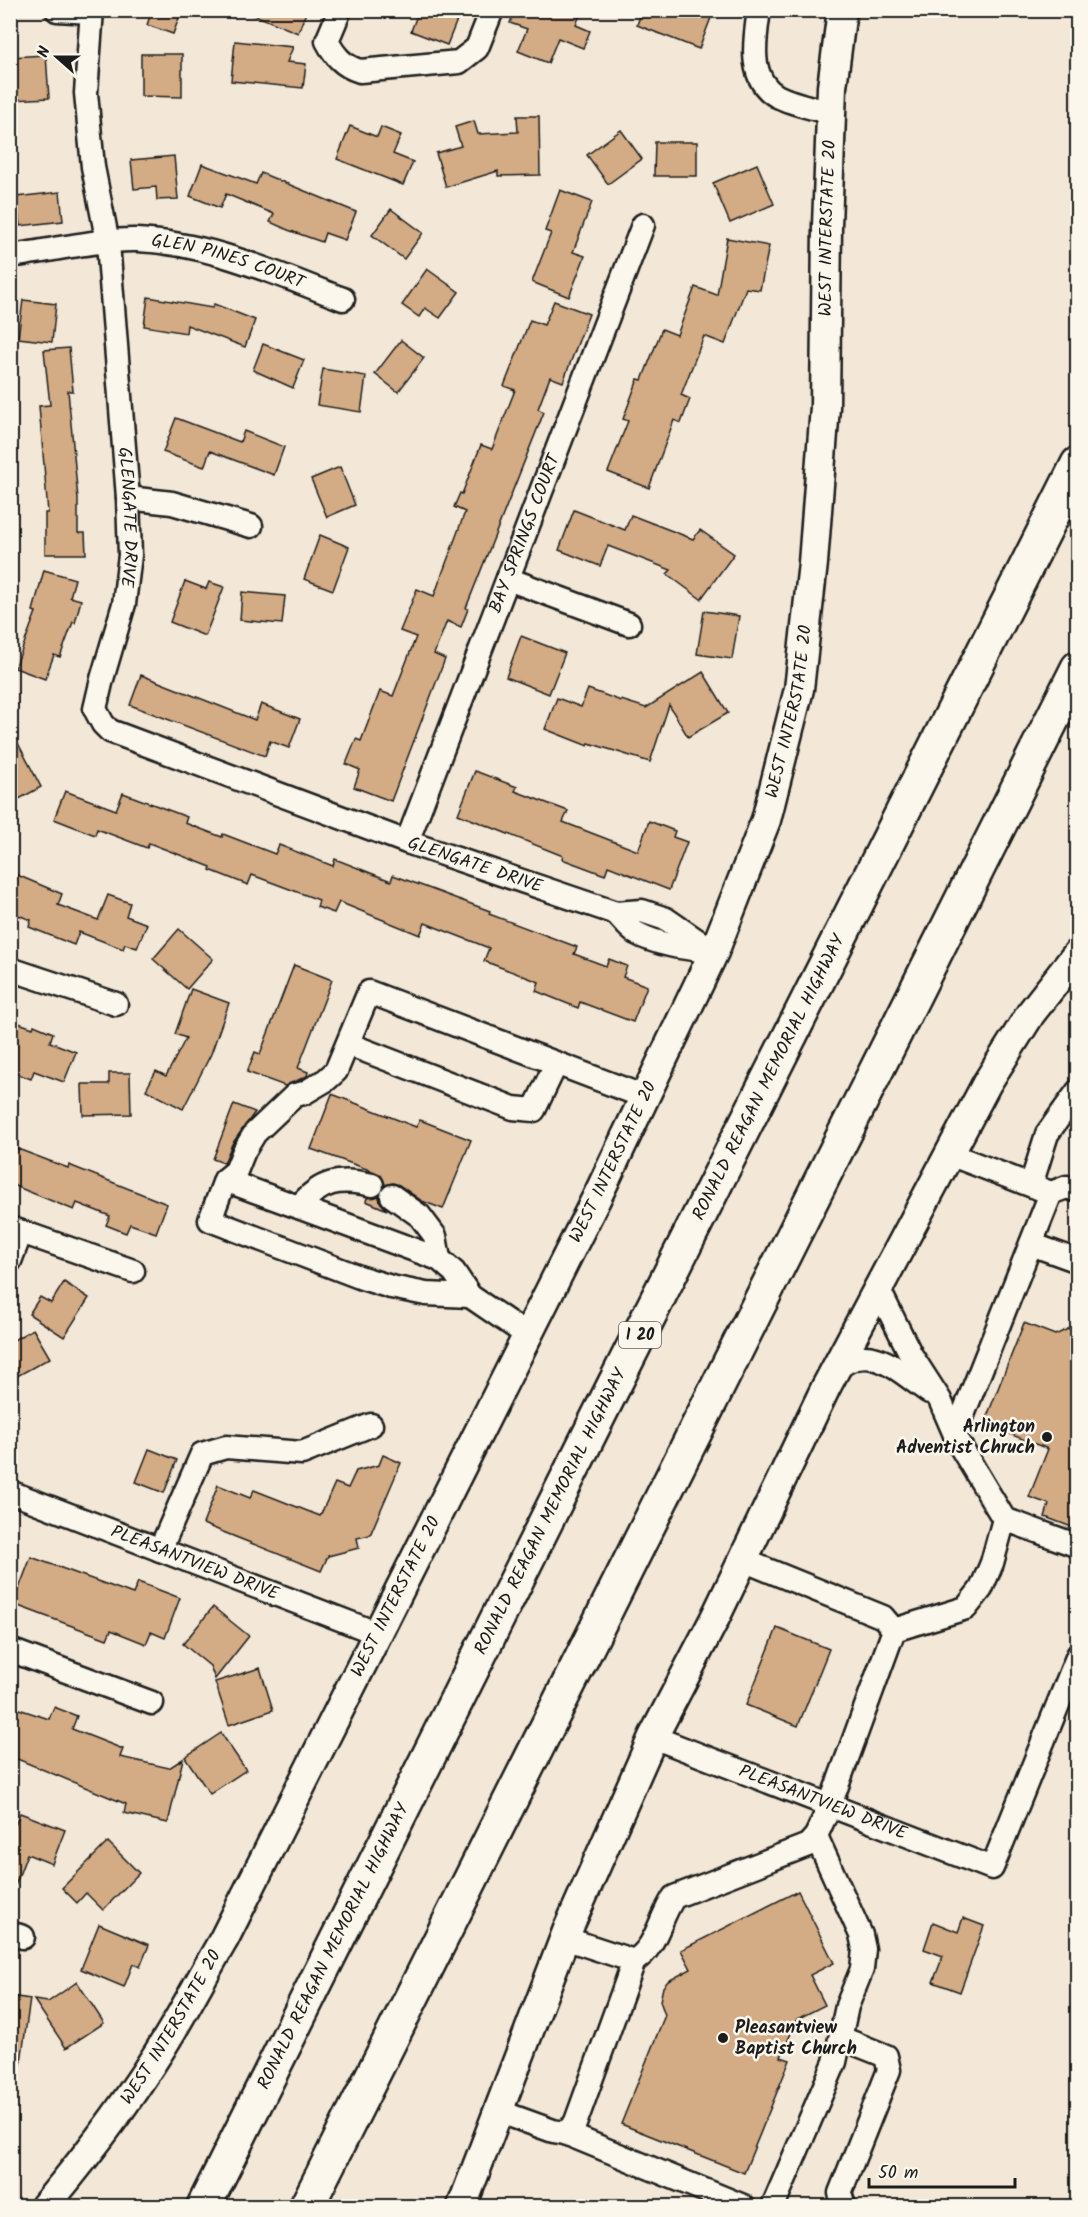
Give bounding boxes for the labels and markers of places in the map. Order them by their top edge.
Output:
place label: Arlington Adventist Chruch [896,1413,1035,1463]
marker: Arlington Adventist Chruch [1040,1430,1054,1444]
place label: Pleasantview Baptist Church [735,2014,857,2064]
marker: Pleasantview Baptist Church [716,2031,730,2045]

